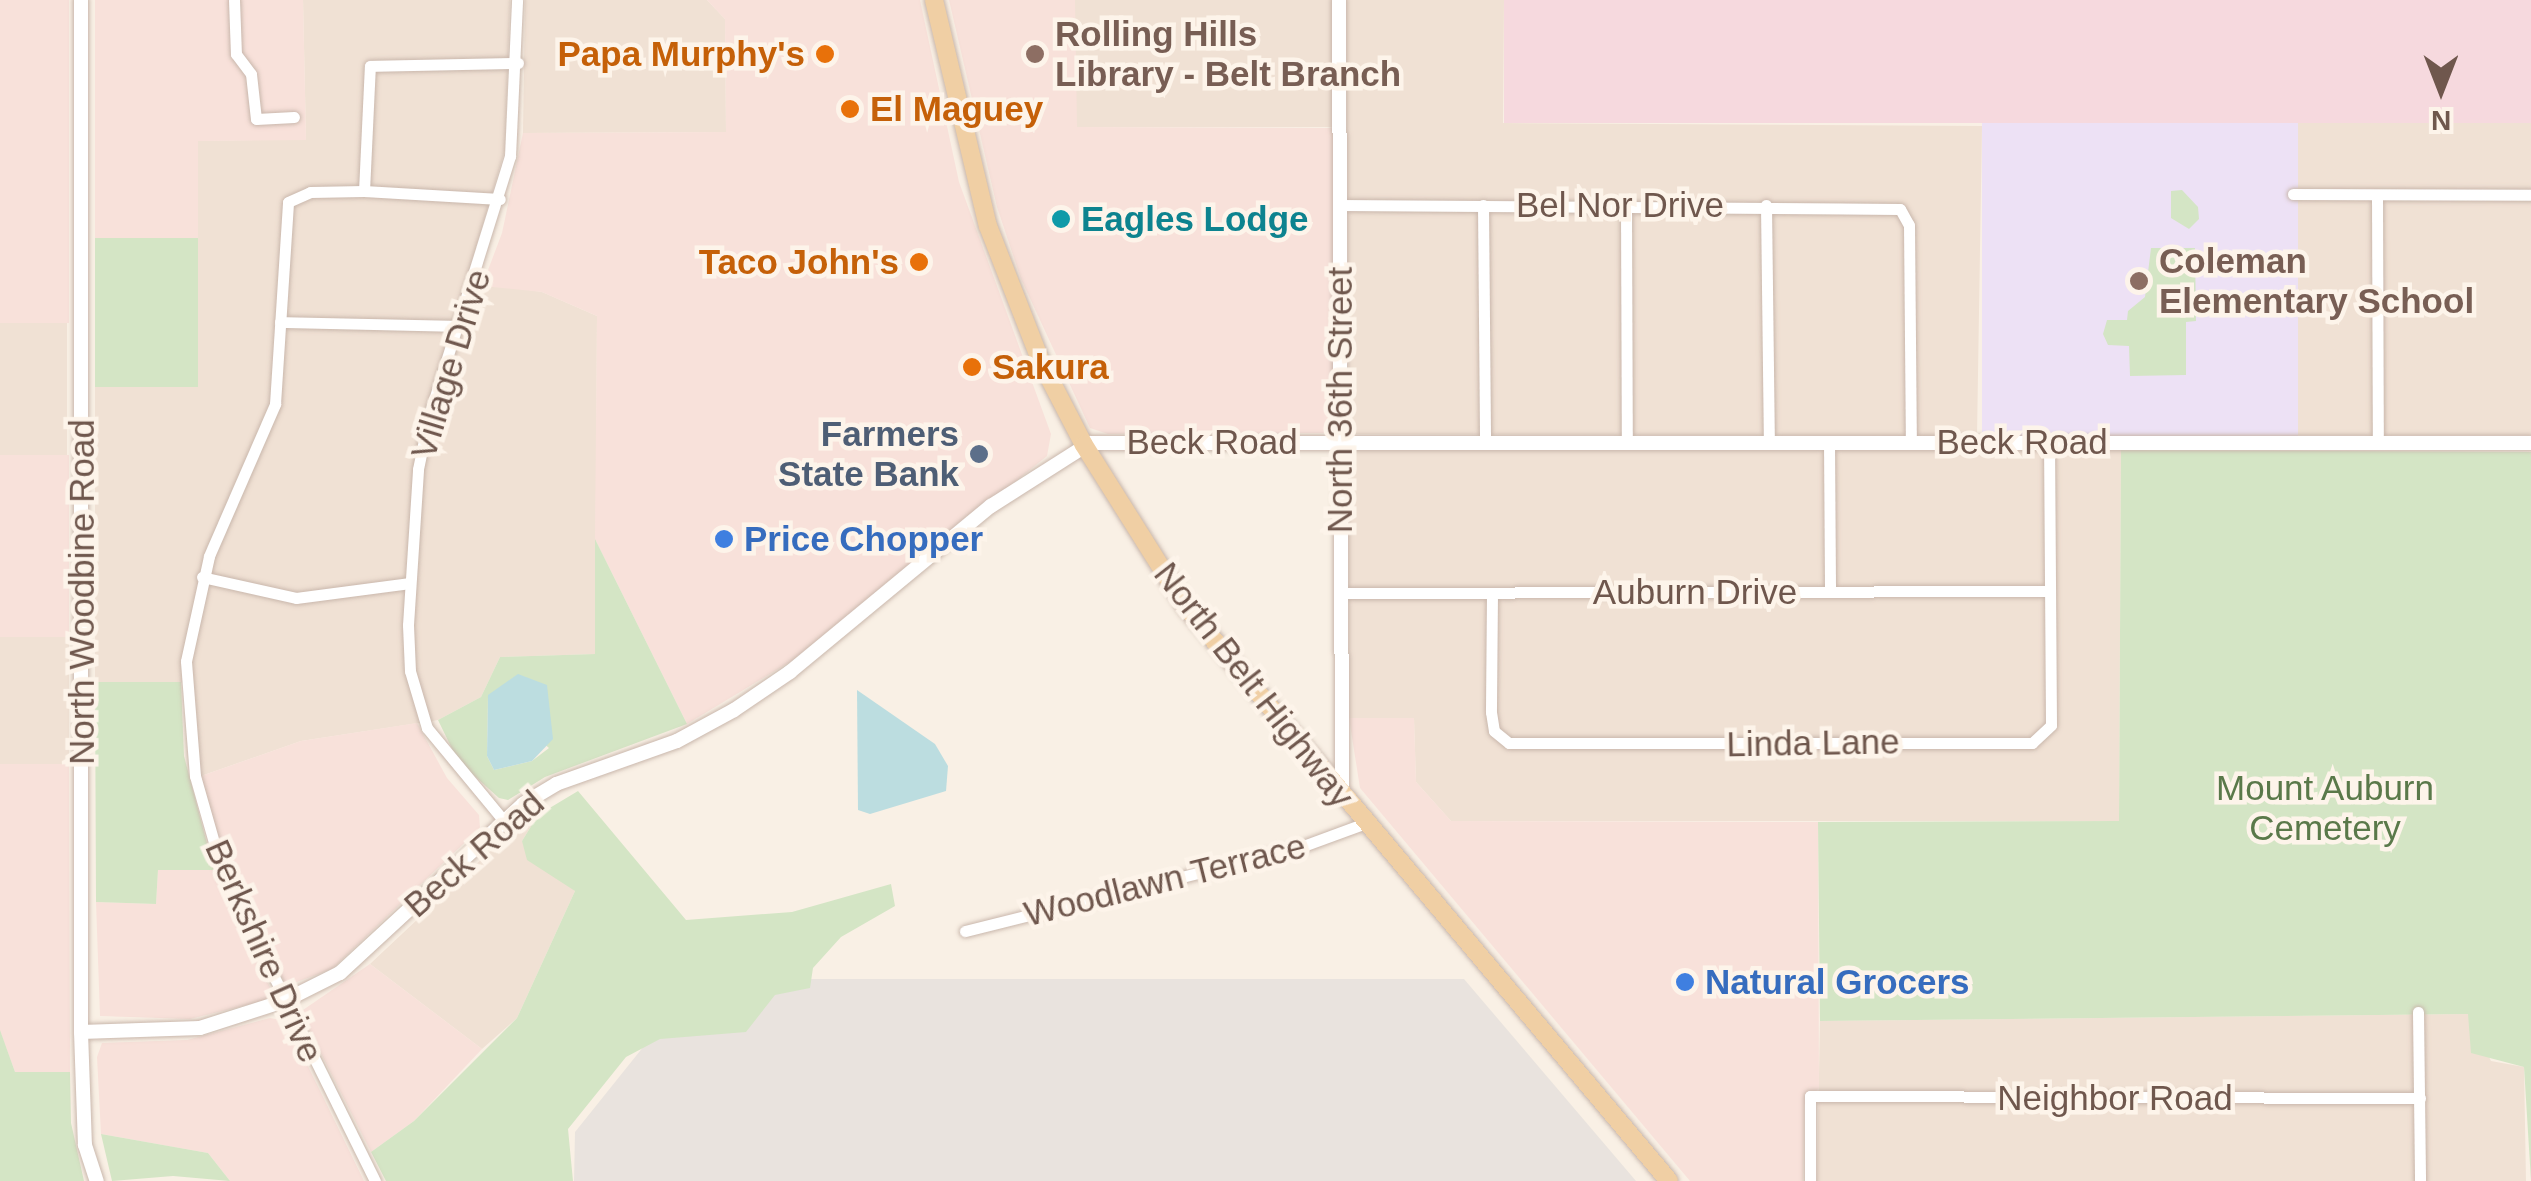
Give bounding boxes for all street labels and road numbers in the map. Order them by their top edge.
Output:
street label: Bel Nor Drive [1516,184,1724,226]
street label: Village Drive [402,264,500,464]
street label: North 36th Street [1319,267,1361,533]
street label: North Woodbine Road [61,419,103,765]
street label: Beck Road [1126,421,1298,463]
street label: Beck Road [1936,421,2108,463]
street label: North Belt Highway [1145,554,1363,816]
street label: Auburn Drive [1593,571,1797,613]
street label: Linda Lane [1726,720,1900,766]
street label: Beck Road [396,782,552,926]
street label: Woodlawn Terrace [1020,825,1310,935]
street label: Berkshire Drive [196,833,332,1069]
street label: Neighbor Road [1997,1077,2233,1119]

